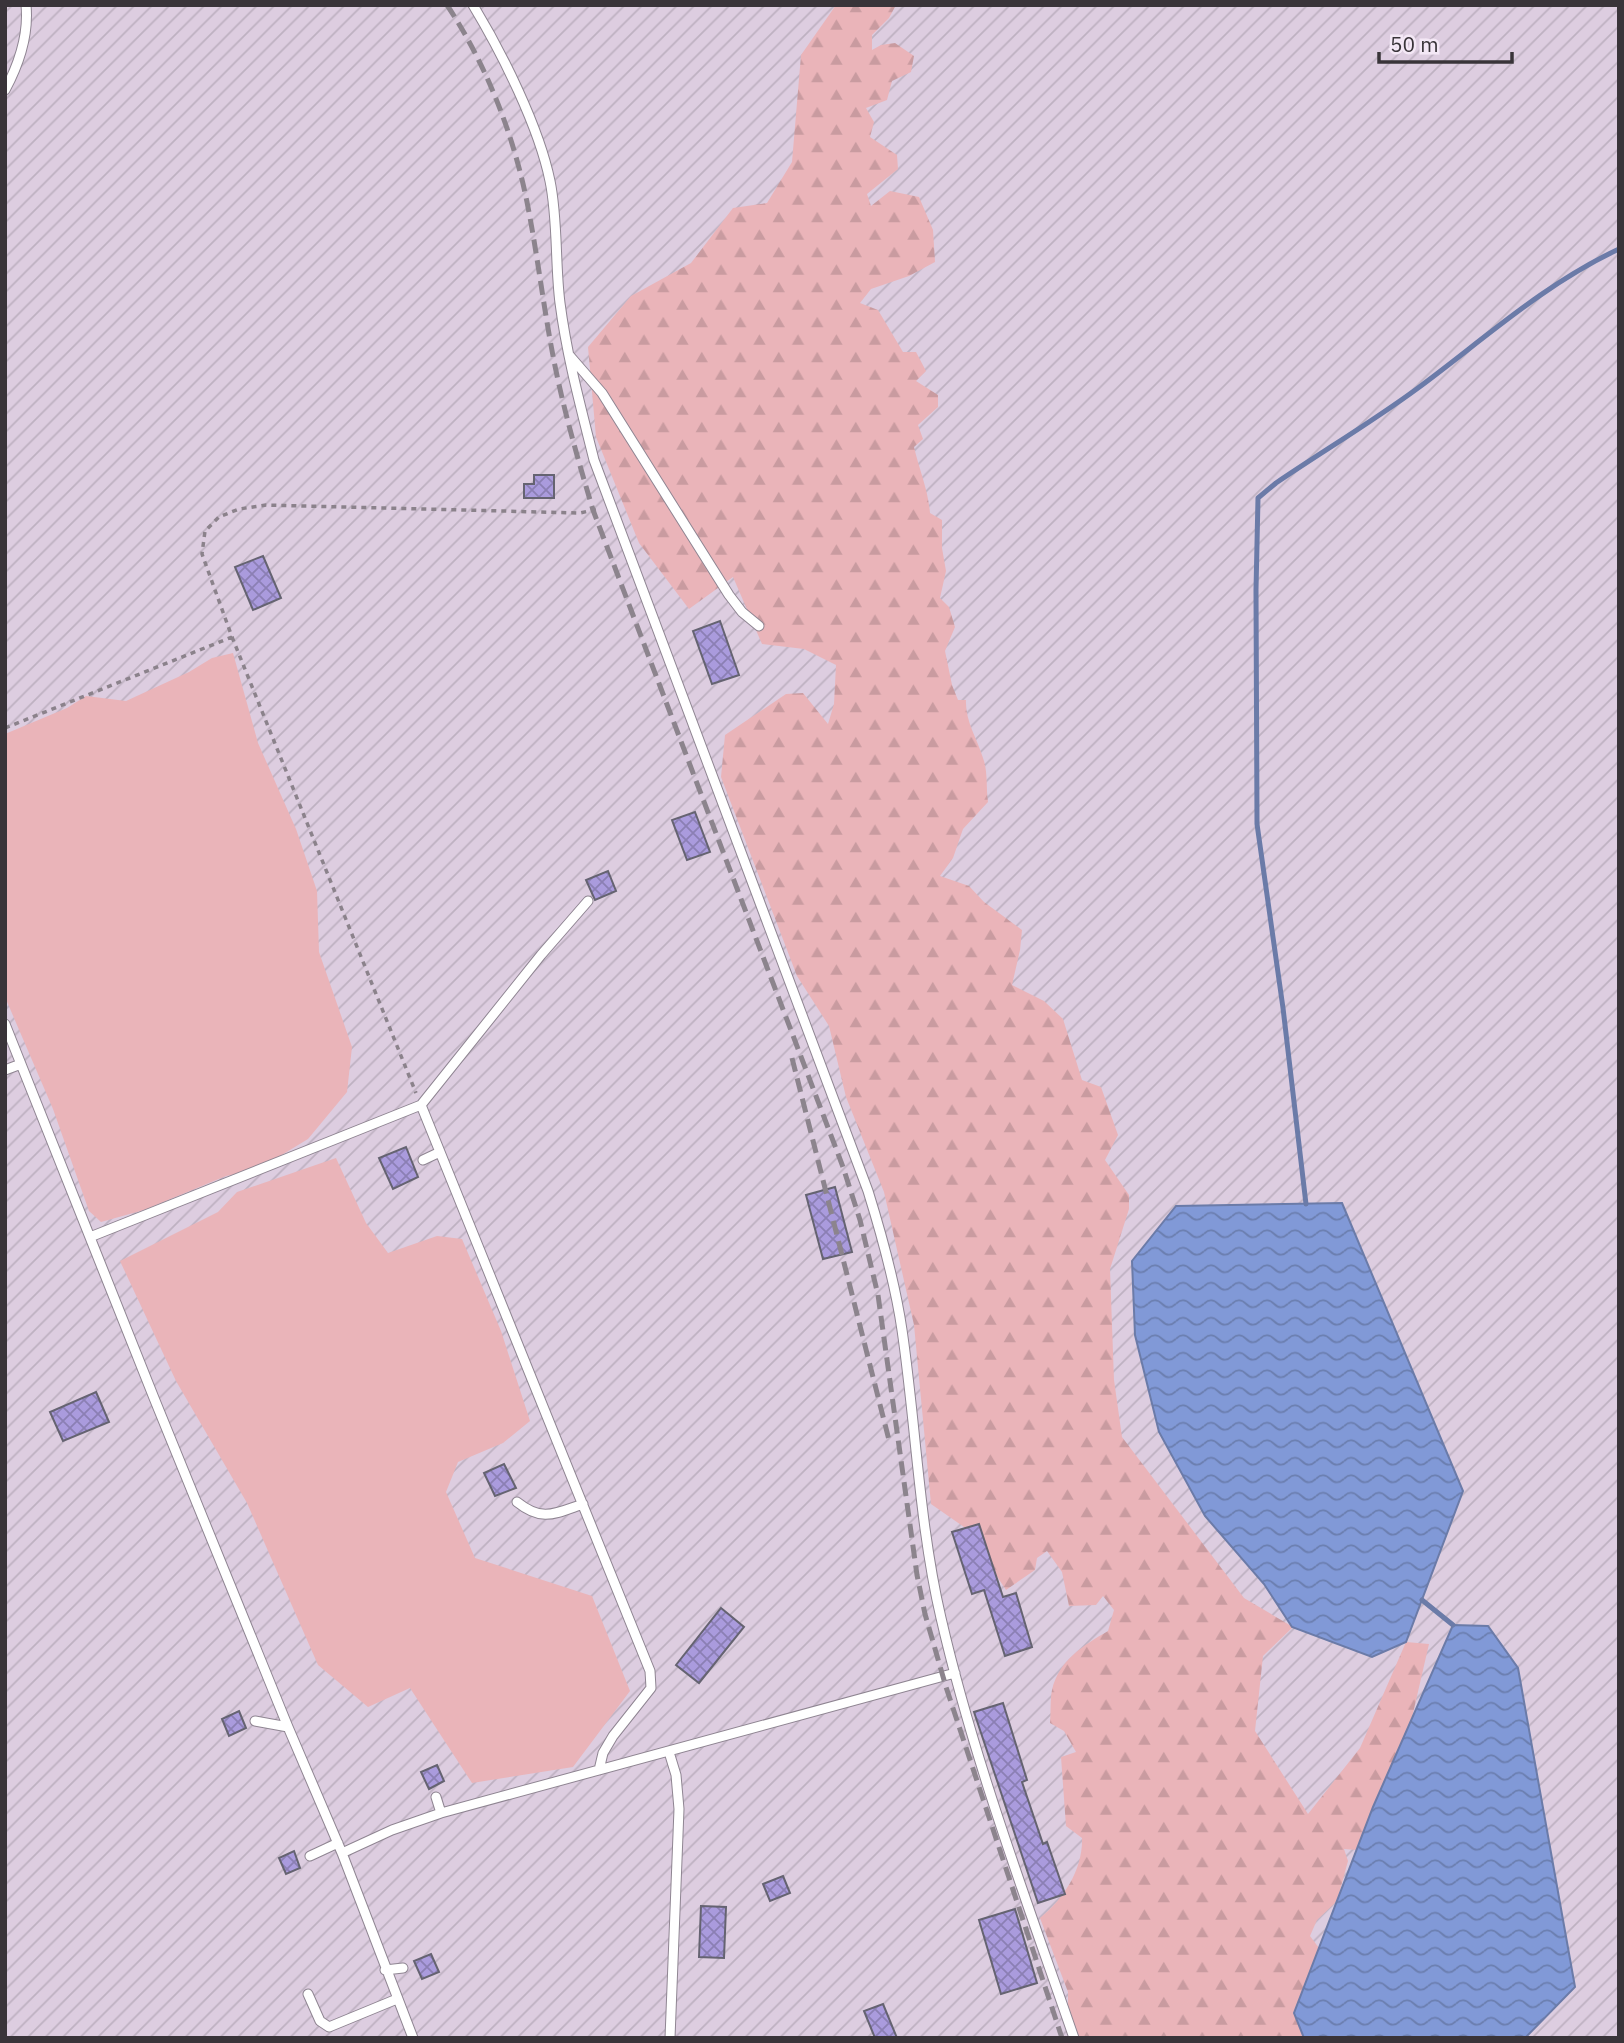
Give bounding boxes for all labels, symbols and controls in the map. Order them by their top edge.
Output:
scale bar [1379,21,1512,65]
text: 50 m [1390,30,1439,58]

